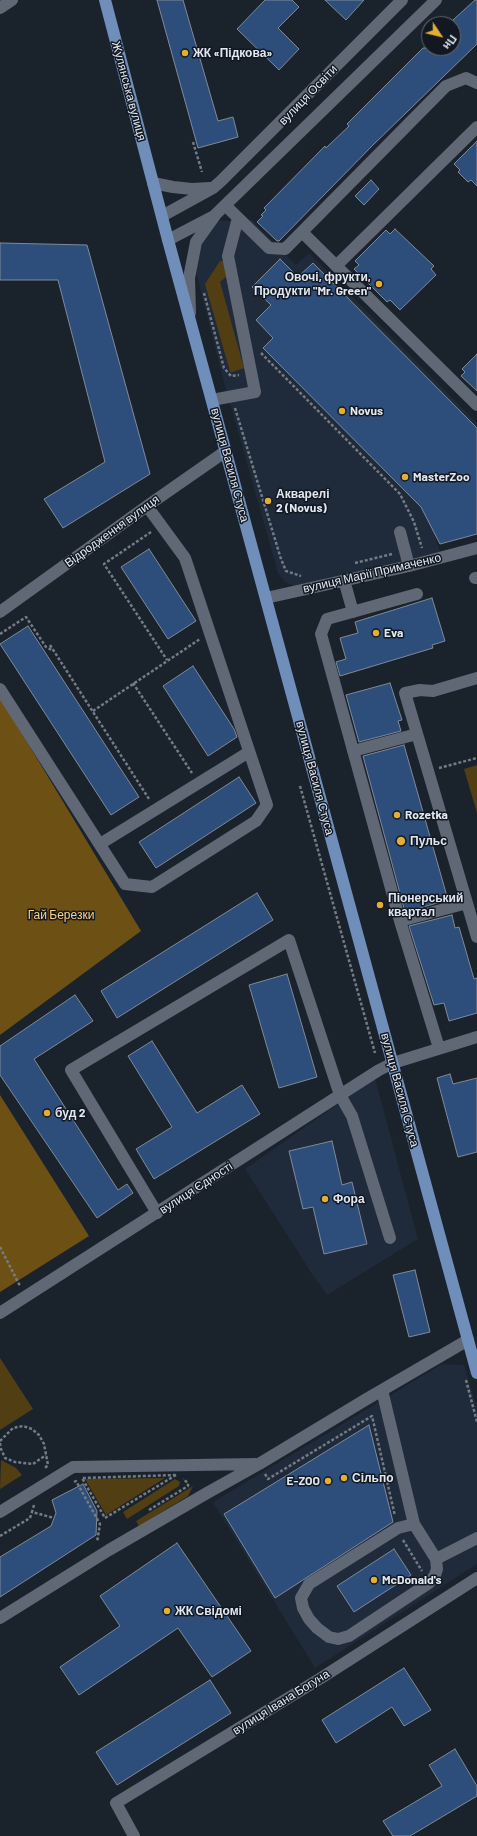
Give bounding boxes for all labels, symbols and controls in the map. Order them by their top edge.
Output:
north arrow [421,16,461,56]
text: Пн [441,33,460,52]
street label: Жулянська вулиця [109,40,149,142]
place label: ЖК «Підкова» [193,46,272,60]
marker: ЖК «Підкова» [180,48,190,58]
street label: вулиця Освіти [276,62,340,128]
place label: Овочі, фрукти, Продукти "Mr. Green" [254,270,371,298]
marker: Овочі, фрукти, Продукти "Mr. Green" [374,279,384,289]
place label: Novus [350,404,383,418]
street label: вулиця Василя Стуса [208,406,252,524]
marker: Novus [337,406,347,416]
place label: MasterZoo [413,470,470,484]
marker: MasterZoo [400,472,410,482]
place label: Акварелі 2 (Novus) [276,487,330,515]
street label: Відродження вулиця [62,492,162,570]
marker: Акварелі 2 (Novus) [263,496,273,506]
street label: вулиця Марії Примаченко [301,550,443,596]
place label: Eva [384,626,403,640]
marker: Eva [371,628,381,638]
street label: вулиця Василя Стуса [293,719,337,837]
place label: Rozetka [405,808,448,822]
marker: Rozetka [392,810,402,820]
place label: Пульс [410,834,447,848]
marker: Пульс [395,835,407,847]
place label: Піонерський квартал [388,891,463,919]
marker: Піонерський квартал [375,900,385,910]
park label: Гай Березки [28,908,94,922]
street label: вулиця Василя Стуса [378,1031,422,1149]
place label: буд 2 [55,1106,85,1120]
marker: буд 2 [42,1108,52,1118]
street label: вулиця Єдності [157,1159,235,1217]
place label: Фора [333,1192,365,1206]
marker: Фора [320,1194,330,1204]
place label: Сільпо [352,1471,394,1485]
marker: Сільпо [339,1473,349,1483]
place label: E-ZOO [286,1474,320,1488]
marker: E-ZOO [323,1476,333,1486]
place label: McDonald's [382,1573,442,1587]
marker: McDonald's [369,1575,379,1585]
place label: ЖК Свідомі [175,1604,242,1618]
marker: ЖК Свідомі [162,1606,172,1616]
street label: вулиця Івана Богуна [230,1666,332,1738]

